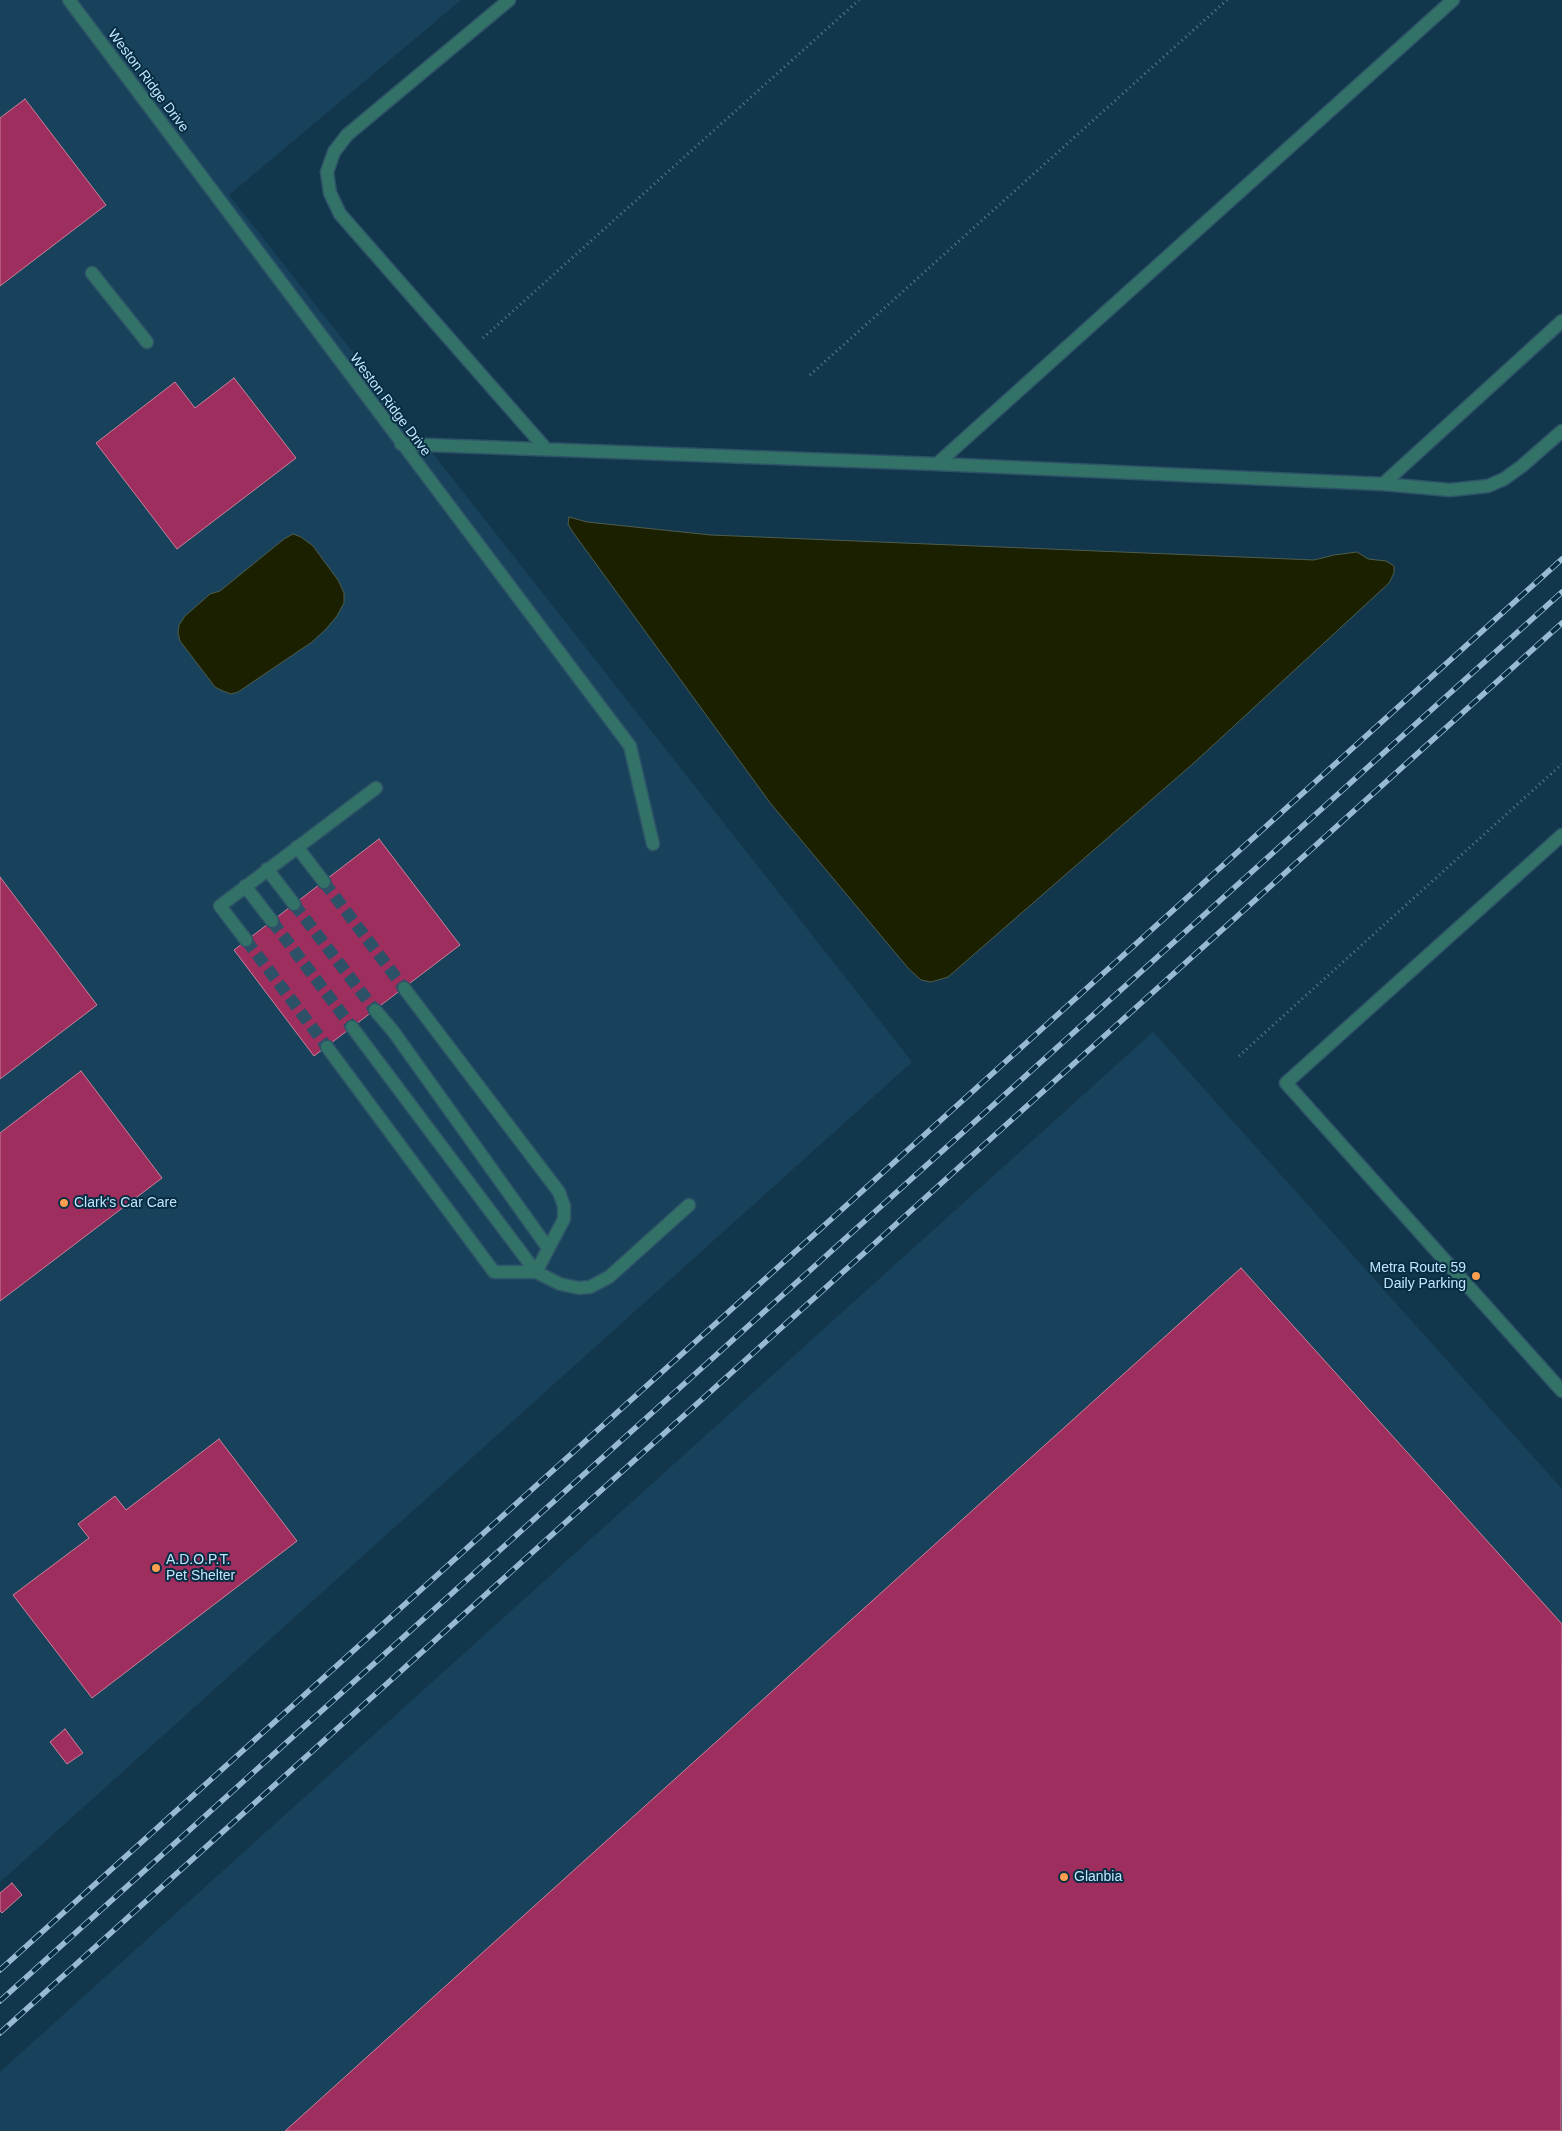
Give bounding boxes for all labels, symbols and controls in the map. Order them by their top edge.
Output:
street label: Weston Ridge Drive [104,26,192,136]
street label: Weston Ridge Drive [346,350,434,460]
place label: Clark's Car Care [74,1195,177,1211]
marker: Clark's Car Care [58,1197,70,1209]
place label: Metra Route 59 Daily Parking [1370,1260,1466,1292]
marker: Metra Route 59 Daily Parking [1470,1270,1482,1282]
place label: A.D.O.P.T. Pet Shelter [166,1552,235,1584]
marker: A.D.O.P.T. Pet Shelter [150,1562,162,1574]
place label: Glanbia [1074,1869,1122,1885]
marker: Glanbia [1058,1871,1070,1883]

